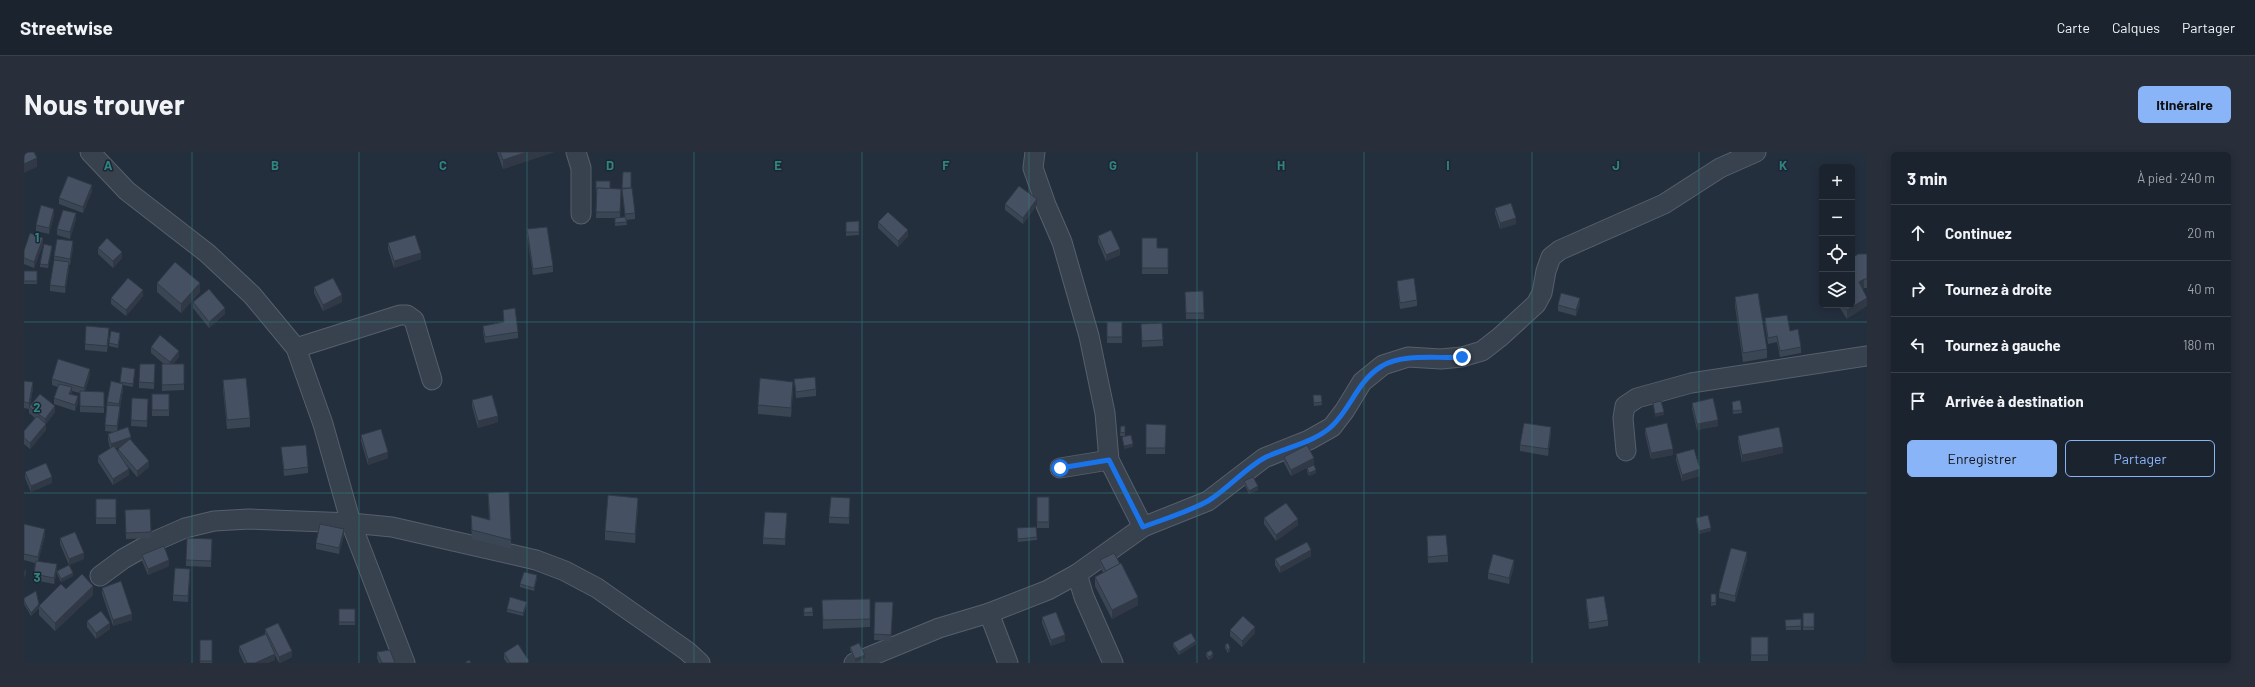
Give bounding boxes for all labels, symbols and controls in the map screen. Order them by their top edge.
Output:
text: Streetwise [20,16,113,39]
text: Carte [2057,19,2090,36]
text: Calques [2112,19,2160,36]
text: Partager [2182,19,2235,36]
button: Itinéraire [2138,86,2231,123]
text: Nous trouver [24,87,185,121]
text: A [104,157,113,173]
text: B [271,157,279,173]
text: C [439,157,447,173]
text: D [606,157,614,173]
text: E [774,157,782,173]
text: F [942,157,950,173]
text: G [1109,157,1117,173]
text: H [1277,157,1285,173]
text: I [1446,157,1450,173]
text: J [1612,157,1620,173]
text: K [1779,157,1787,173]
map controls [1819,164,1855,308]
button: + [1819,164,1855,200]
text: 3 min [1907,168,1947,188]
text: À pied · 240 m [2137,170,2215,186]
button: − [1819,200,1855,236]
icon: ahead [1907,222,1929,244]
text: Continuez [1945,224,2012,242]
text: 20 m [2187,225,2215,241]
text: 1 [35,229,39,245]
button: locate [1819,236,1855,272]
button: layers [1819,272,1855,308]
icon: right [1907,278,1929,300]
text: Tournez à droite [1945,280,2052,298]
text: 40 m [2187,281,2215,297]
icon: left [1907,334,1929,356]
text: Tournez à gauche [1945,336,2061,354]
text: 180 m [2183,337,2215,353]
route end [1453,348,1471,366]
icon: arrive [1907,390,1929,412]
text: Arrivée à destination [1945,392,2084,410]
text: 2 [33,399,41,415]
button: Enregistrer [1907,440,2057,477]
button: Partager [2065,440,2215,477]
route start [1051,459,1069,477]
text: 3 [33,569,41,585]

